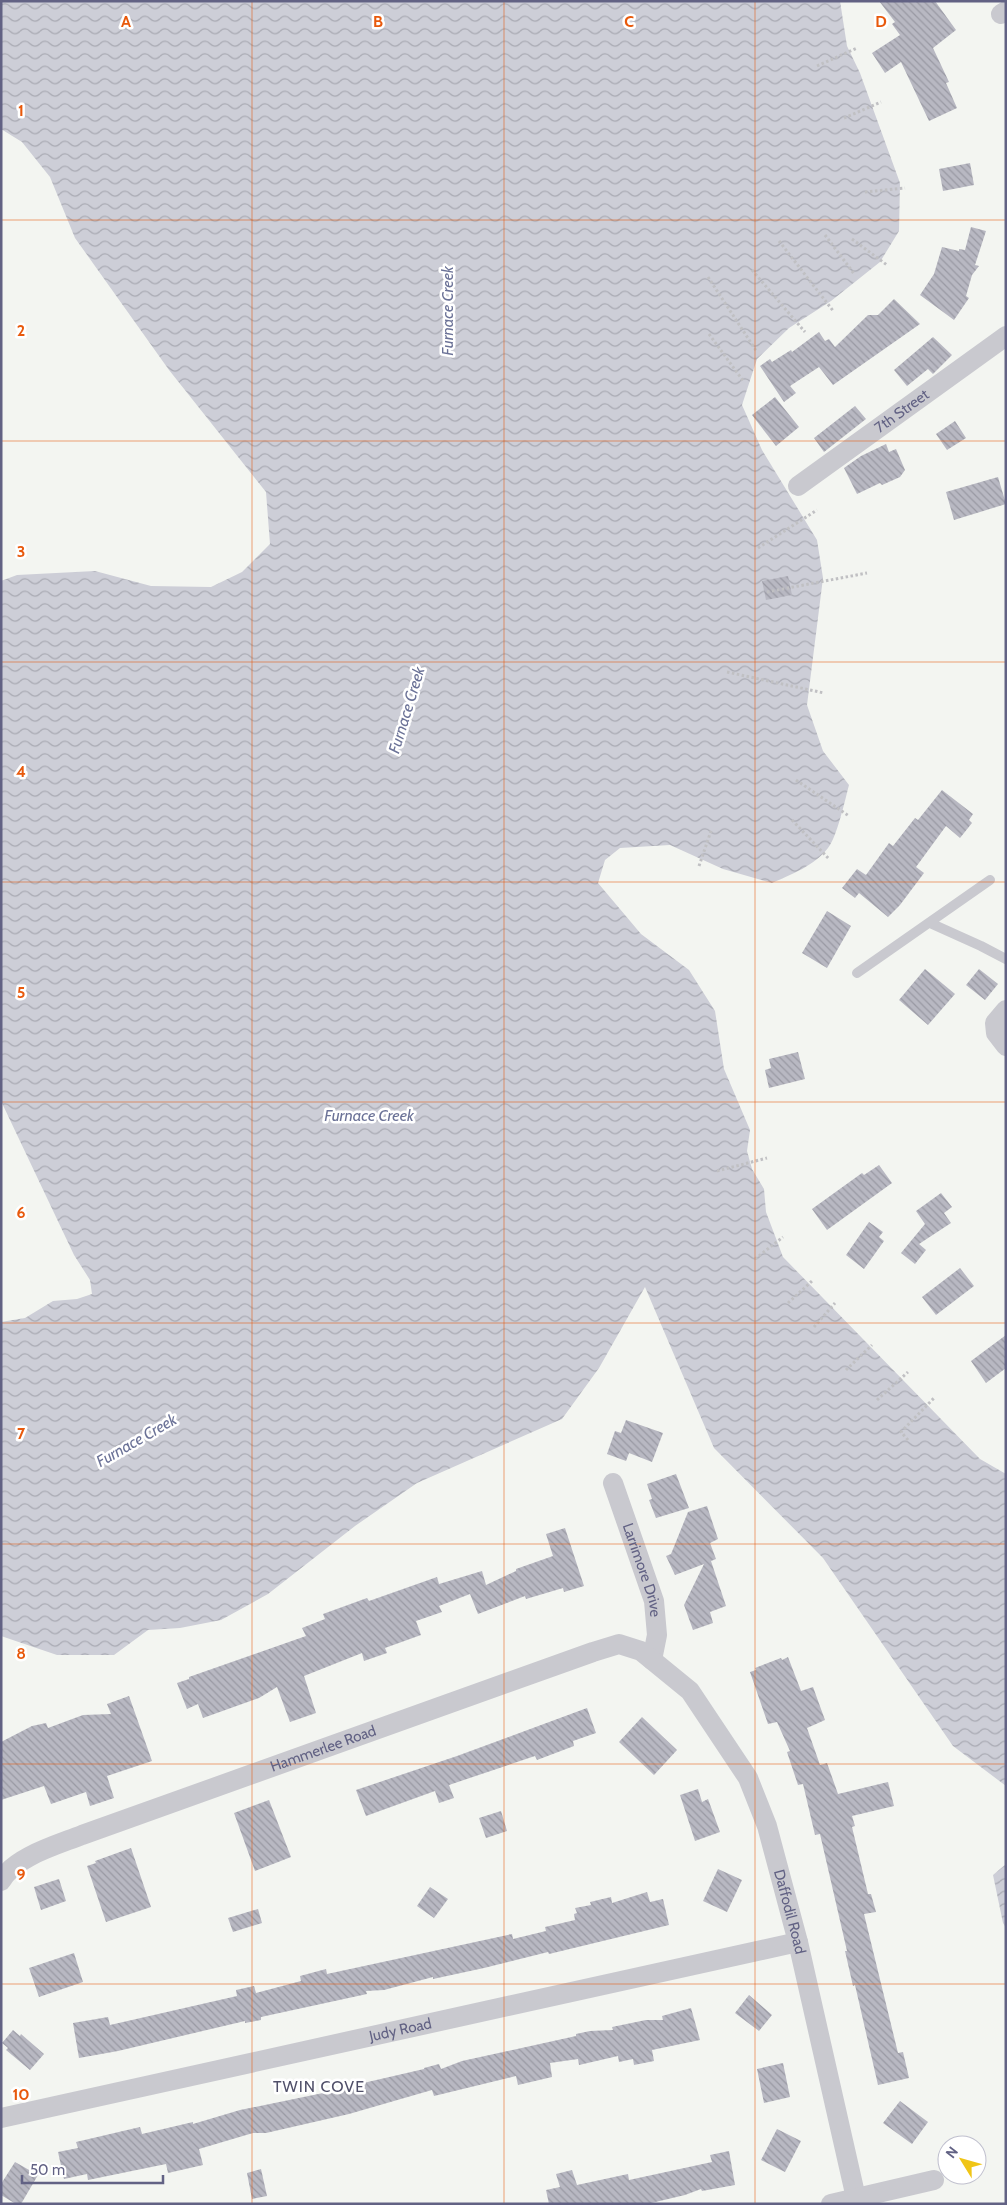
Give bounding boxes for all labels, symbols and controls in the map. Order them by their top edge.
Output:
text: A [121,12,131,31]
text: B [373,12,383,31]
text: C [624,12,634,31]
text: D [875,12,887,31]
text: 1 [18,101,24,120]
water label: Furnace Creek [438,265,457,356]
text: 2 [17,321,25,340]
street label: 7th Street [871,385,933,437]
text: 3 [17,542,25,561]
water label: Furnace Creek [384,663,429,756]
text: 4 [16,762,26,781]
text: 5 [17,983,25,1002]
water label: Furnace Creek [324,1106,415,1125]
text: 6 [17,1203,26,1222]
water label: Furnace Creek [93,1409,181,1471]
text: 7 [17,1424,26,1443]
street label: Larrimore Drive [619,1521,664,1618]
text: 8 [16,1644,26,1663]
street label: Hammerlee Road [268,1721,379,1776]
text: 9 [17,1865,26,1884]
street label: Daffodil Road [770,1867,809,1956]
street label: Judy Road [367,2014,433,2046]
district label: TWIN COVE [273,2077,365,2096]
text: 10 [12,2085,30,2104]
north arrow [937,2135,987,2185]
text: N [941,2143,962,2162]
scale bar [22,2152,164,2184]
text: 50 m [30,2161,65,2179]

